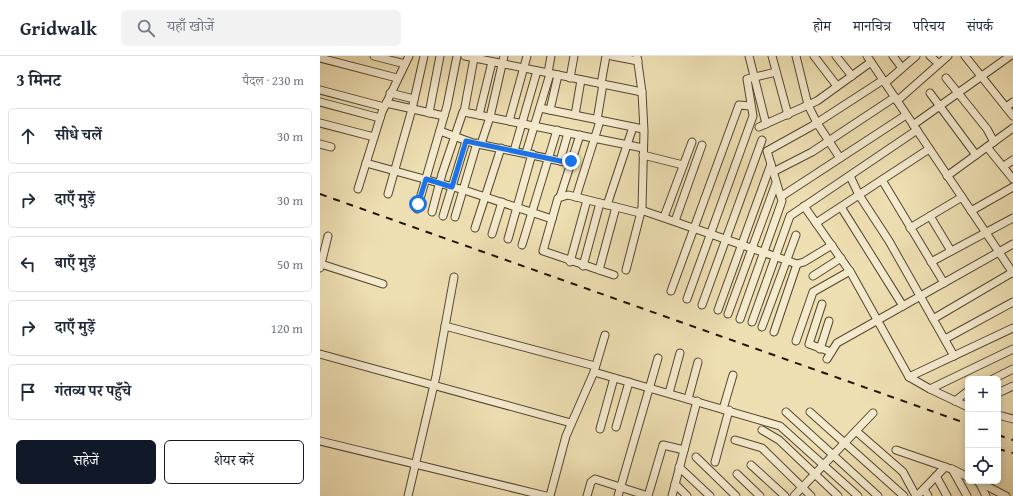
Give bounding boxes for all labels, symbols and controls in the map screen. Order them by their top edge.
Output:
search box [121,10,401,46]
text: Gridwalk [20,14,97,42]
text: यहाँ खोजें [167,15,214,36]
text: होम [813,16,831,36]
text: मानचित्र [853,16,891,36]
text: परिचय [913,16,945,36]
text: संपर्क [967,16,993,36]
icon: search [135,17,157,39]
text: 3 मिनट [16,67,61,92]
text: पैदल · 230 m [243,71,304,90]
text: सीधे चलें [55,124,102,145]
icon: ahead [17,125,39,147]
text: 30 m [277,127,303,146]
route end [562,152,580,170]
text: दाएँ मुड़ें [55,188,95,209]
icon: right [17,189,39,211]
text: 30 m [277,191,303,210]
route start [409,195,427,213]
text: बाएँ मुड़ें [55,252,96,273]
icon: left [17,253,39,275]
text: 50 m [277,255,303,274]
text: दाएँ मुड़ें [55,316,95,337]
icon: right [17,317,39,339]
text: 120 m [271,319,303,338]
map controls [965,376,1001,484]
button: + [965,376,1001,412]
text: गंतव्य पर पहुँचे [55,380,131,401]
icon: arrive [17,381,39,403]
button: − [965,412,1001,448]
button: सहेजें [16,440,156,484]
button: शेयर करें [164,440,304,484]
button: locate [965,448,1001,484]

